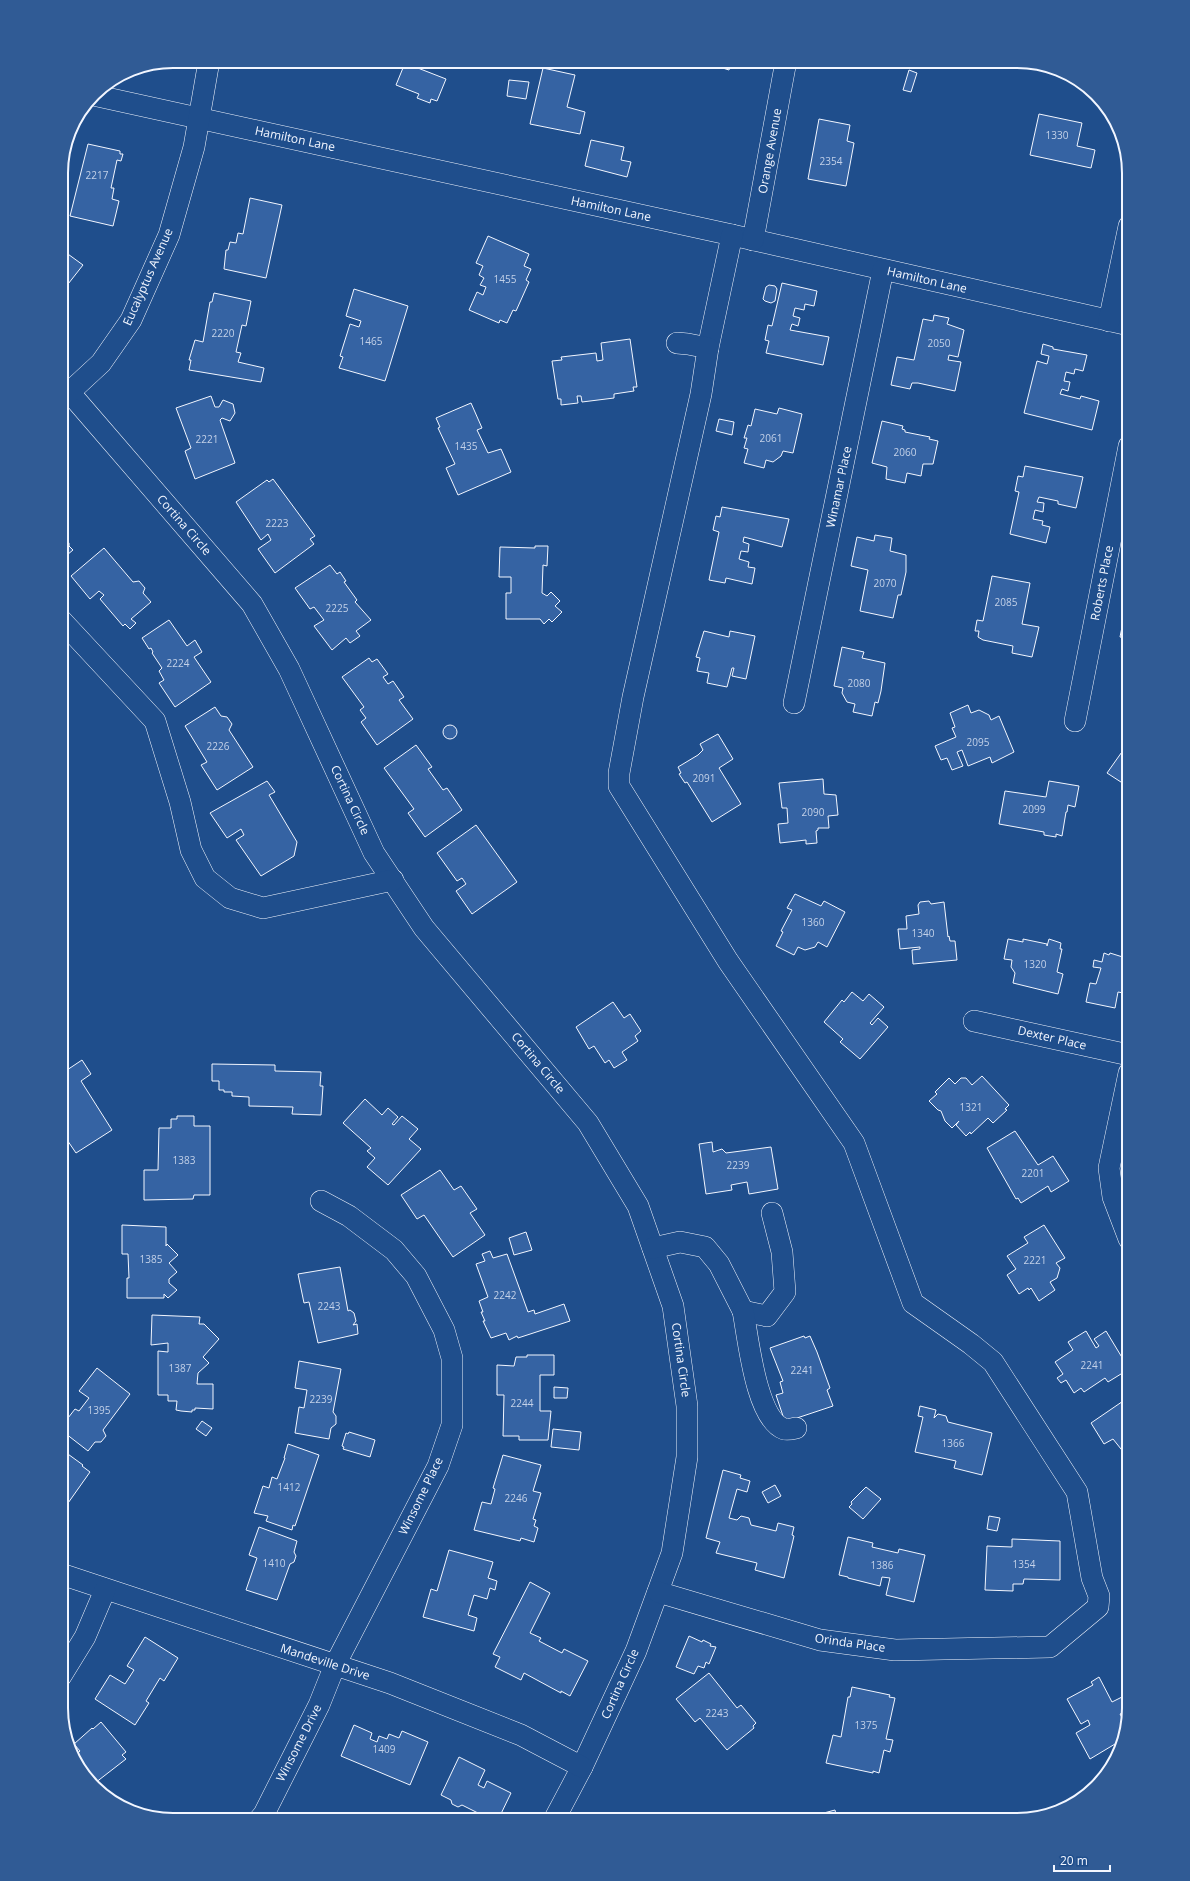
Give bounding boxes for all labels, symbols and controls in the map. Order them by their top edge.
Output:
street label: Orange Avenue [754,107,785,195]
street label: Hamilton Lane [253,122,337,155]
house number: 1330 [1046,128,1069,142]
house number: 2354 [820,154,843,168]
house number: 2217 [86,168,109,182]
street label: Hamilton Lane [569,192,653,225]
street label: Eucalyptus Avenue [118,225,177,328]
street label: Hamilton Lane [885,262,969,297]
house number: 1455 [494,272,517,286]
house number: 2220 [212,326,235,340]
house number: 1465 [360,334,383,348]
house number: 2050 [928,336,951,350]
house number: 2061 [760,431,782,445]
house number: 2221 [196,432,218,446]
house number: 1435 [455,439,478,453]
street label: Winamar Place [822,444,856,529]
house number: 2060 [894,445,917,459]
street label: Cortina Circle [153,491,216,559]
house number: 2223 [266,516,289,530]
street label: Roberts Place [1086,544,1117,622]
house number: 2070 [874,576,897,590]
house number: 2085 [995,595,1018,609]
house number: 2225 [326,601,349,615]
house number: 2224 [167,656,190,670]
house number: 2080 [848,676,871,690]
house number: 2095 [967,735,990,749]
house number: 2226 [207,739,230,753]
street label: Cortina Circle [327,762,374,838]
house number: 2091 [693,771,715,785]
house number: 2099 [1023,802,1046,816]
house number: 2090 [802,805,825,819]
house number: 1360 [802,915,825,929]
house number: 1340 [912,926,935,940]
house number: 1320 [1024,957,1047,971]
street label: Dexter Place [1016,1021,1088,1054]
street label: Cortina Circle [508,1028,569,1097]
house number: 1321 [960,1100,982,1114]
house number: 1383 [173,1153,196,1167]
house number: 2239 [727,1158,750,1172]
house number: 2201 [1022,1166,1044,1180]
house number: 1385 [140,1252,163,1266]
house number: 2221 [1024,1253,1046,1267]
house number: 2242 [494,1288,517,1302]
house number: 2243 [318,1299,341,1313]
street label: Cortina Circle [668,1322,695,1399]
house number: 2241 [1081,1358,1103,1372]
house number: 1387 [169,1361,192,1375]
house number: 2241 [791,1363,813,1377]
house number: 2239 [310,1392,333,1406]
house number: 2244 [511,1396,534,1410]
house number: 1395 [88,1403,111,1417]
house number: 1366 [942,1436,965,1450]
street label: Winsome Place [394,1454,447,1538]
house number: 1412 [278,1480,301,1494]
house number: 2246 [505,1491,528,1505]
house number: 1410 [263,1556,286,1570]
house number: 1354 [1013,1557,1036,1571]
house number: 1386 [871,1558,894,1572]
street label: Orinda Place [814,1629,887,1656]
street label: Mandeville Drive [278,1639,372,1684]
street label: Cortina Circle [596,1646,643,1722]
street label: Winsome Drive [272,1701,325,1784]
house number: 2243 [706,1706,729,1720]
house number: 1375 [855,1718,878,1732]
house number: 1409 [373,1742,396,1756]
scale bar [1054,1847,1110,1873]
text: 20 m [1060,1852,1088,1869]

